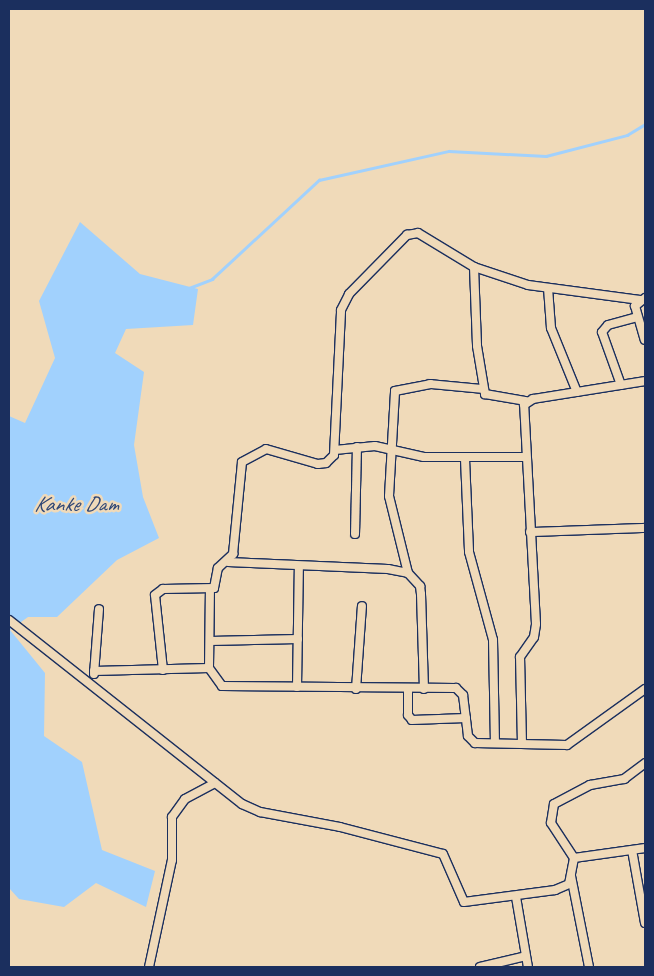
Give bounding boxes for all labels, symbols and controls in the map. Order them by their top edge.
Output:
water label: Kanke Dam [34,492,118,518]

